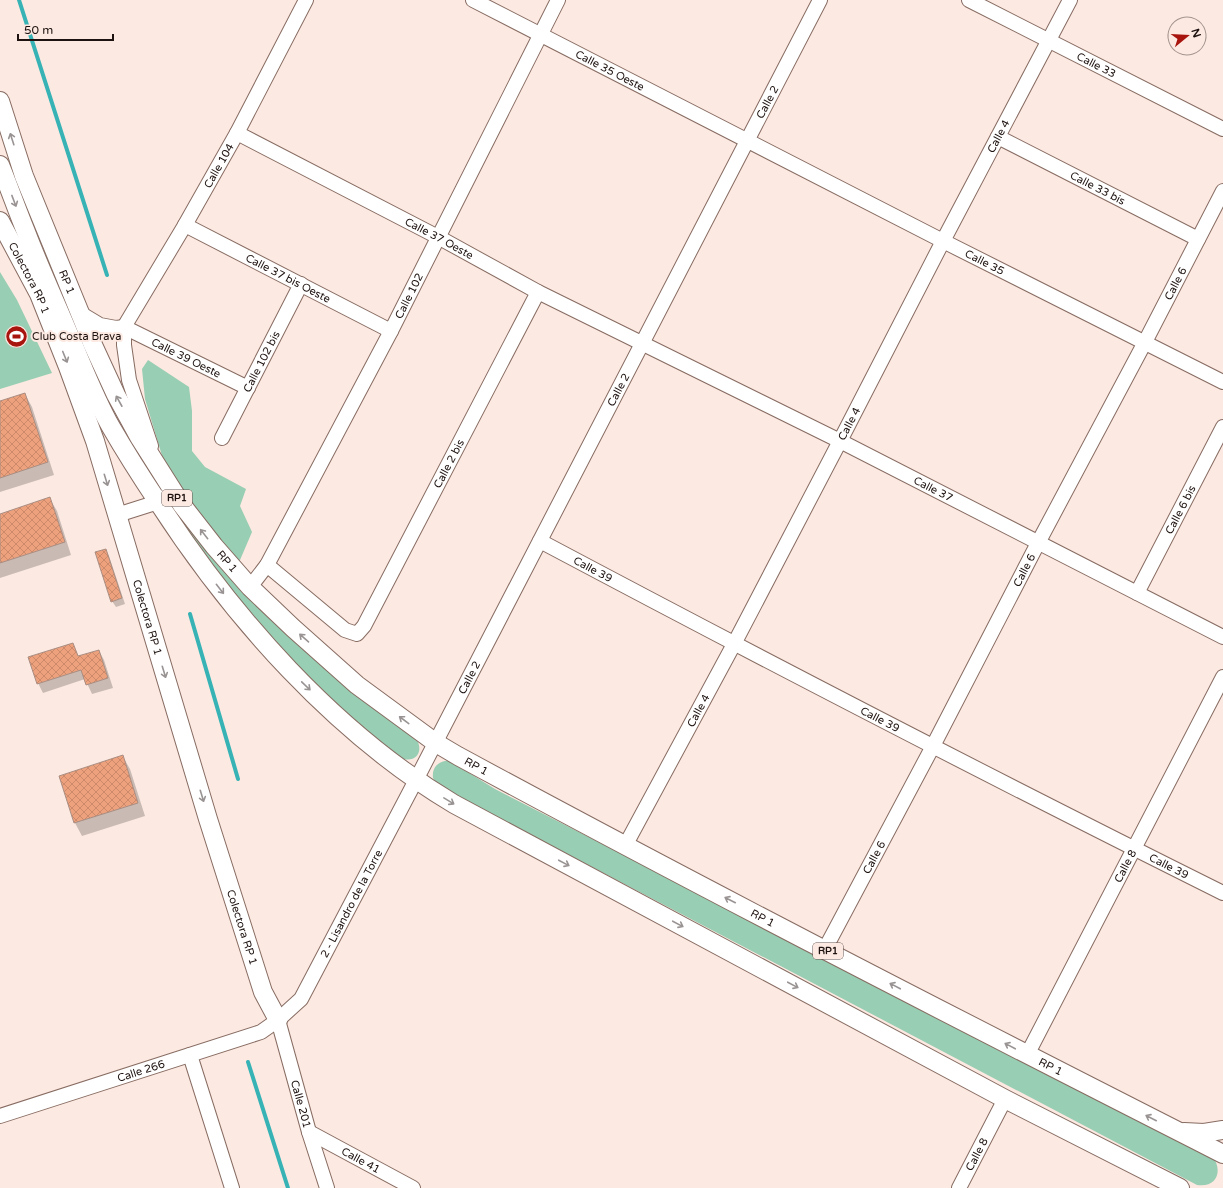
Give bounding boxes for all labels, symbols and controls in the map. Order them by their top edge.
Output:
scale bar [18,16,113,42]
north arrow [1167,16,1207,56]
text: 50 m [24,23,53,37]
text: N [1188,27,1204,39]
street label: Calle 35 Oeste [573,47,647,93]
street label: Calle 33 [1075,49,1118,80]
street label: Calle 2 [753,83,781,121]
street label: Calle 4 [984,117,1012,155]
one-way arrow [8,132,15,145]
street label: Calle 104 [201,141,236,190]
street label: Calle 33 bis [1068,168,1128,207]
one-way arrow [10,195,18,207]
street label: Calle 37 Oeste [403,215,476,262]
street label: Colectora RP 1 [6,240,53,315]
street label: Calle 35 [963,247,1007,277]
street label: Calle 37 bis Oeste [244,251,333,305]
street label: Calle 6 [1161,265,1189,302]
street label: RP 1 [56,268,78,296]
street label: Calle 102 [392,271,426,321]
sports icon: Club Costa Brava [4,323,30,349]
street label: Calle 102 bis [240,329,282,394]
place label: Club Costa Brava [32,330,121,343]
street label: Calle 39 Oeste [149,335,223,380]
one-way arrow [61,351,69,363]
street label: Calle 2 [604,371,632,408]
one-way arrow [115,395,122,407]
street label: Calle 4 [835,405,863,442]
street label: Calle 2 bis [431,437,467,490]
one-way arrow [103,473,110,486]
street label: Calle 37 [912,473,955,504]
street label: Calle 6 bis [1162,483,1198,536]
road number: RP1 [162,490,192,506]
one-way arrow [200,528,209,539]
street label: RP 1 [214,548,241,575]
street label: Calle 6 [1010,551,1038,589]
street label: Calle 39 [571,553,615,585]
street label: Colectora RP 1 [130,578,165,657]
one-way arrow [216,584,224,595]
one-way arrow [298,633,309,642]
street label: Calle 2 [455,659,483,696]
one-way arrow [161,665,168,678]
one-way arrow [301,681,311,691]
street label: Calle 4 [684,692,712,729]
street label: Calle 39 [858,704,902,735]
one-way arrow [399,716,410,724]
street label: RP 1 [462,754,491,778]
one-way arrow [199,789,206,802]
one-way arrow [443,798,455,806]
street label: Calle 6 [860,838,888,876]
street label: 2 - Lisandro de la Torre [317,847,385,960]
street label: Calle 8 [1111,847,1139,885]
street label: Calle 39 [1147,851,1191,881]
one-way arrow [558,859,570,867]
street label: Colectora RP 1 [224,888,260,966]
one-way arrow [724,896,736,903]
street label: RP 1 [749,906,777,929]
one-way arrow [672,921,684,928]
road number: RP1 [813,943,843,959]
one-way arrow [787,982,799,990]
one-way arrow [889,982,901,989]
one-way arrow [1004,1042,1016,1049]
street label: RP 1 [1037,1055,1065,1078]
street label: Calle 266 [115,1057,166,1084]
street label: Calle 201 [288,1078,314,1129]
one-way arrow [1145,1113,1157,1121]
street label: Calle 8 [963,1135,990,1173]
street label: Calle 41 [339,1144,383,1176]

